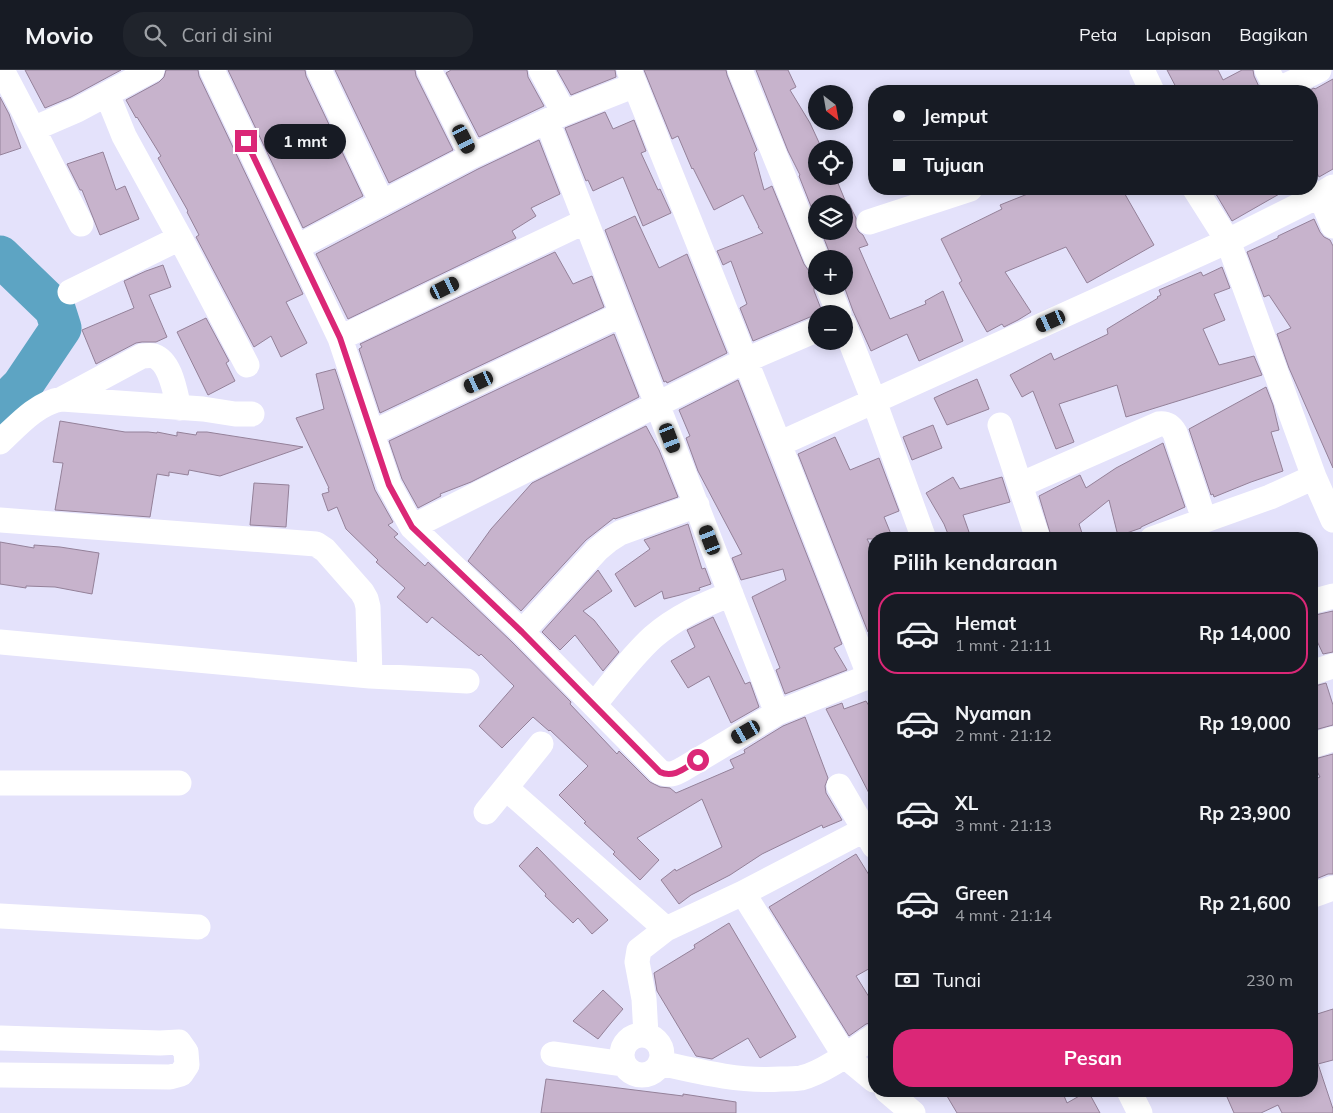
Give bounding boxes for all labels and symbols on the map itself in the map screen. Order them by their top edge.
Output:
north arrow [808,85,852,130]
car [450,122,477,156]
callout: 1 mnt [264,124,346,158]
route end [235,130,257,152]
car [428,275,461,301]
car [1034,308,1067,334]
car [462,369,495,395]
car [657,421,682,455]
car [697,523,722,557]
car [729,718,762,746]
route start [687,749,709,771]

